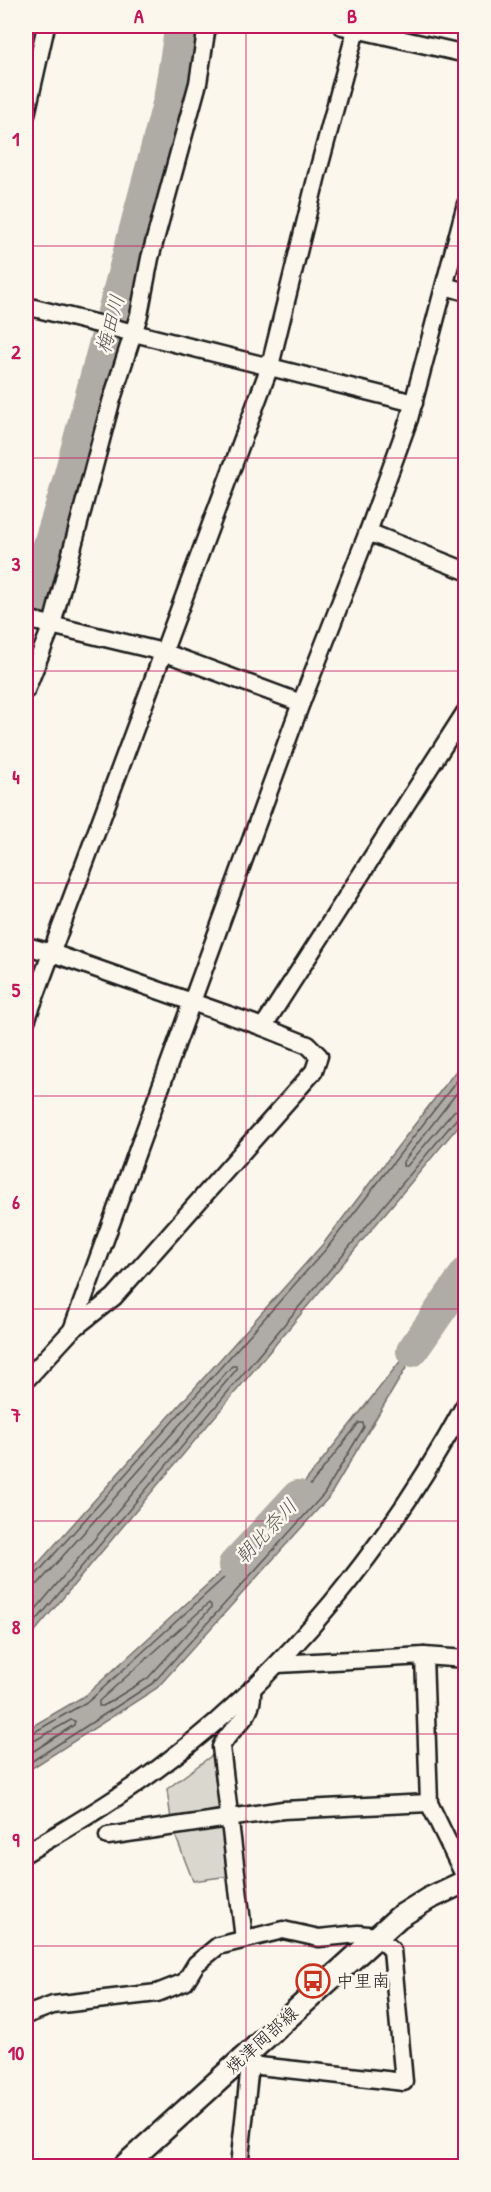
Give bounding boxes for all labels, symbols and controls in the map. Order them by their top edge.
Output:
text: A [134,2,144,29]
text: B [347,2,357,29]
text: 1 [12,125,20,152]
water label: 梅田川 [89,291,130,356]
text: 2 [11,338,21,365]
text: 3 [12,550,21,577]
text: 4 [12,763,20,790]
text: 5 [12,976,21,1003]
text: 6 [12,1188,20,1215]
text: 7 [10,1401,21,1428]
water label: 朝比奈川 [228,1492,303,1569]
text: 8 [12,1613,21,1640]
text: 9 [12,1826,20,1853]
bus stop icon: 中里南 [295,1963,331,1999]
place label: 中里南 [336,1968,390,1993]
street label: 焼津岡部線 [220,2000,303,2079]
text: 10 [8,2039,24,2066]

